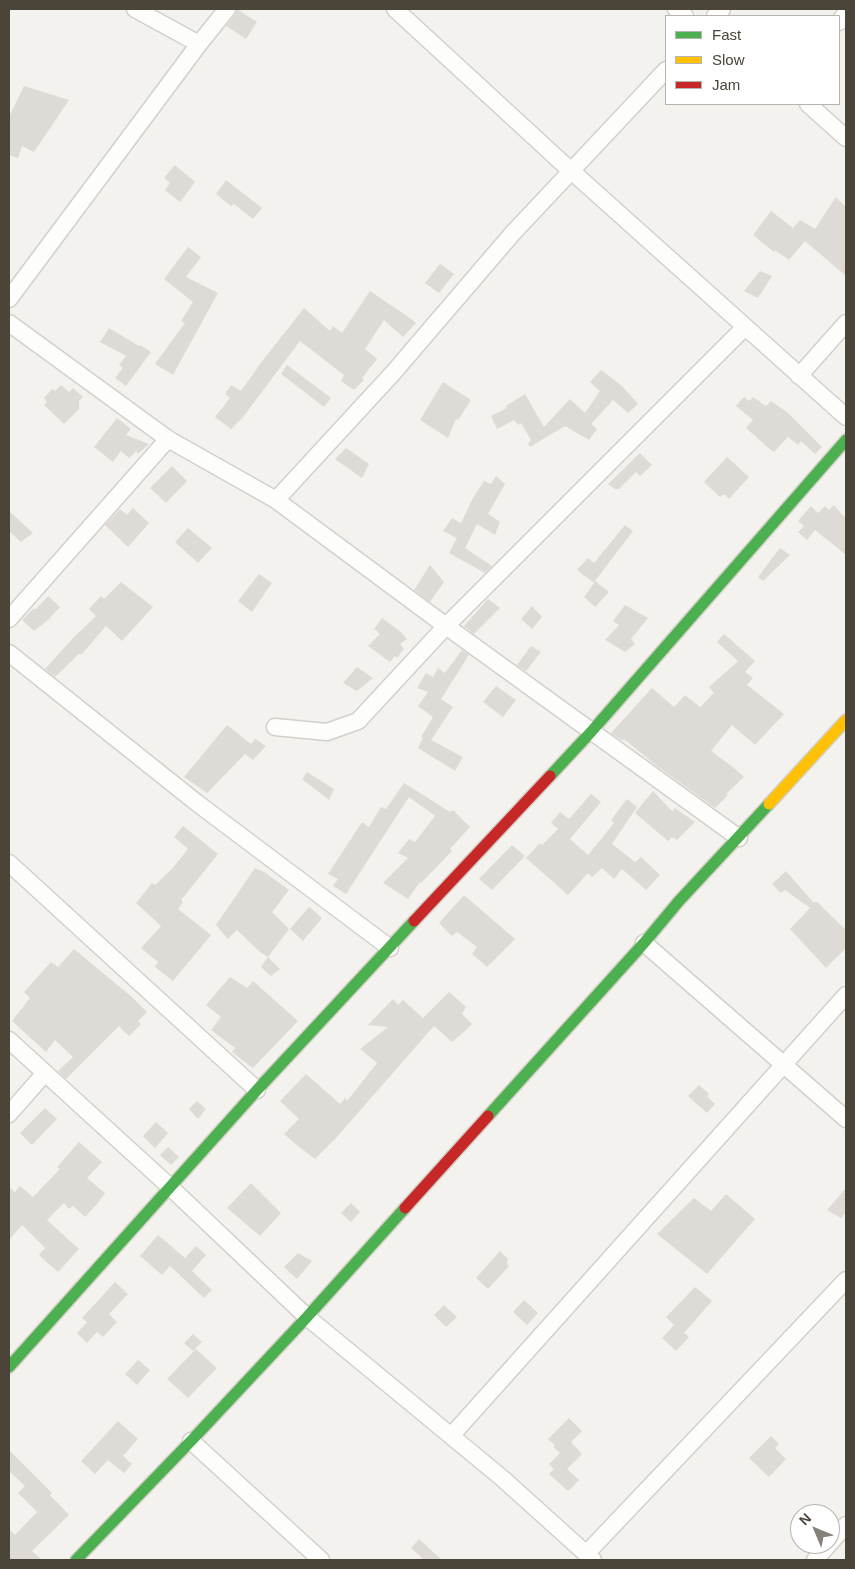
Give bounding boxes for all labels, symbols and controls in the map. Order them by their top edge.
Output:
legend [665,15,840,105]
text: Fast [712,26,741,43]
text: Slow [712,51,745,68]
text: Jam [712,76,740,93]
north arrow [790,1504,840,1554]
text: N [796,1510,814,1528]

